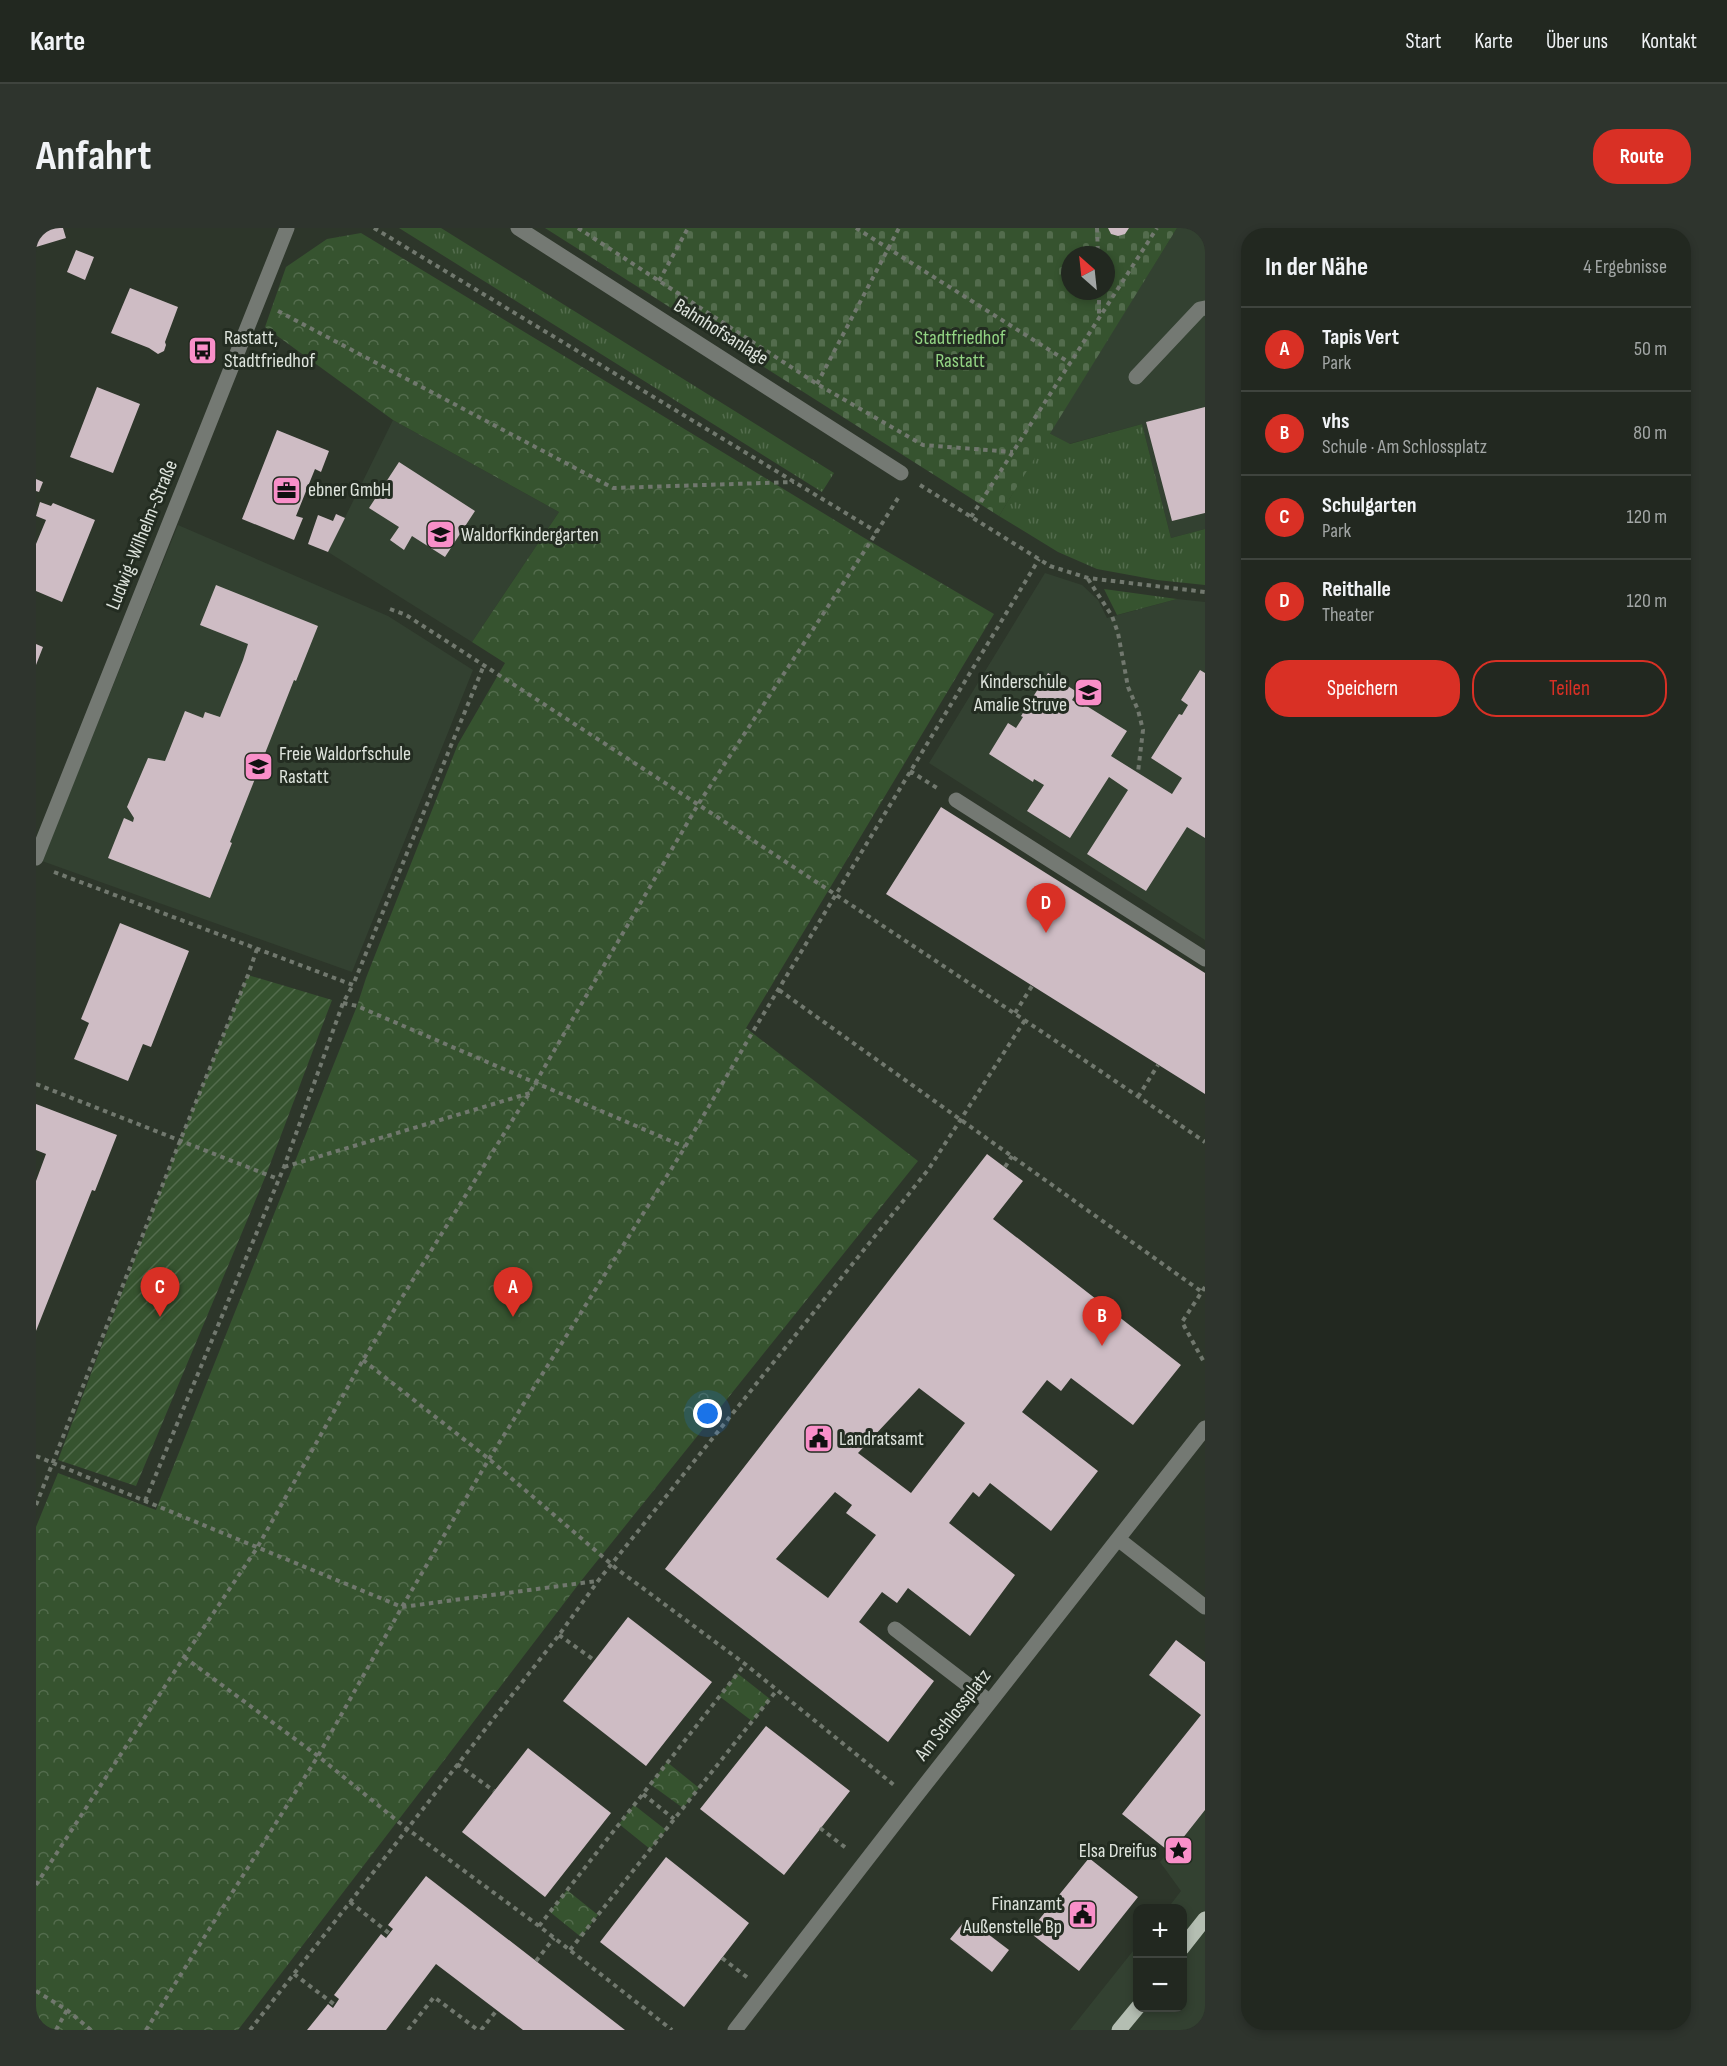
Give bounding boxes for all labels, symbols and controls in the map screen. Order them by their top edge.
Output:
text: Karte [30,25,85,58]
text: Start [1405,29,1442,54]
text: Karte [1475,29,1513,54]
text: Über uns [1546,29,1608,54]
text: Kontakt [1641,29,1697,54]
button: Route [1593,129,1691,184]
text: Anfahrt [36,131,151,182]
north arrow [1061,246,1115,300]
text: In der Nähe [1265,252,1368,283]
text: 4 Ergebnisse [1583,255,1667,279]
street label: Bahnhofsanlage [669,293,773,371]
text: Tapis Vert [1322,324,1399,351]
place label: Rastatt, Stadtfriedhof [224,326,315,373]
park label: Stadtfriedhof Rastatt [915,326,1006,373]
bus stop icon: Rastatt, Stadtfriedhof [187,334,219,366]
text: A [1280,337,1289,361]
text: 50 m [1634,337,1667,361]
text: Park [1322,351,1351,375]
text: vhs [1322,408,1349,435]
text: B [1280,421,1289,445]
text: 80 m [1633,421,1667,445]
text: Schule · Am Schlossplatz [1322,435,1487,459]
street label: Ludwig-Wilhelm-Straße [101,457,183,613]
office icon: ebner GmbH [271,474,303,506]
place label: ebner GmbH [308,478,391,502]
text: Schulgarten [1322,492,1417,519]
text: C [1279,505,1290,529]
text: 120 m [1627,505,1667,529]
school or university icon: Waldorfkindergarten [424,519,456,551]
text: Park [1322,519,1351,543]
place label: Waldorfkindergarten [461,523,599,547]
text: Reithalle [1322,576,1391,603]
text: D [1279,589,1290,613]
text: 120 m [1627,589,1667,613]
text: Theater [1322,603,1374,627]
button: Speichern [1265,660,1460,717]
button: Teilen [1472,660,1667,717]
place label: Kinderschule Amalie Struve [973,670,1067,717]
school or university icon: Kinderschule Amalie Struve [1072,677,1104,709]
place label: Freie Waldorfschule Rastatt [279,742,411,789]
school or university icon: Freie Waldorfschule Rastatt [242,750,274,782]
pin: D [1026,884,1066,933]
pin: C [140,1268,180,1317]
pin: A [494,1268,532,1317]
pin: B [1082,1296,1122,1346]
your location [693,1399,722,1428]
public building icon: Landratsamt [802,1423,834,1455]
place label: Landratsamt [839,1427,924,1451]
street label: Am Schlossplatz [909,1665,996,1766]
place icon: Elsa Dreifus [1162,1835,1194,1867]
place label: Elsa Dreifus [1079,1839,1157,1863]
place label: Finanzamt Außenstelle Bp [962,1892,1062,1939]
public building icon: Finanzamt Außenstelle Bp [1067,1899,1099,1931]
map controls [1133,1904,1187,2012]
button: + [1133,1904,1187,1958]
button: − [1133,1958,1187,2012]

